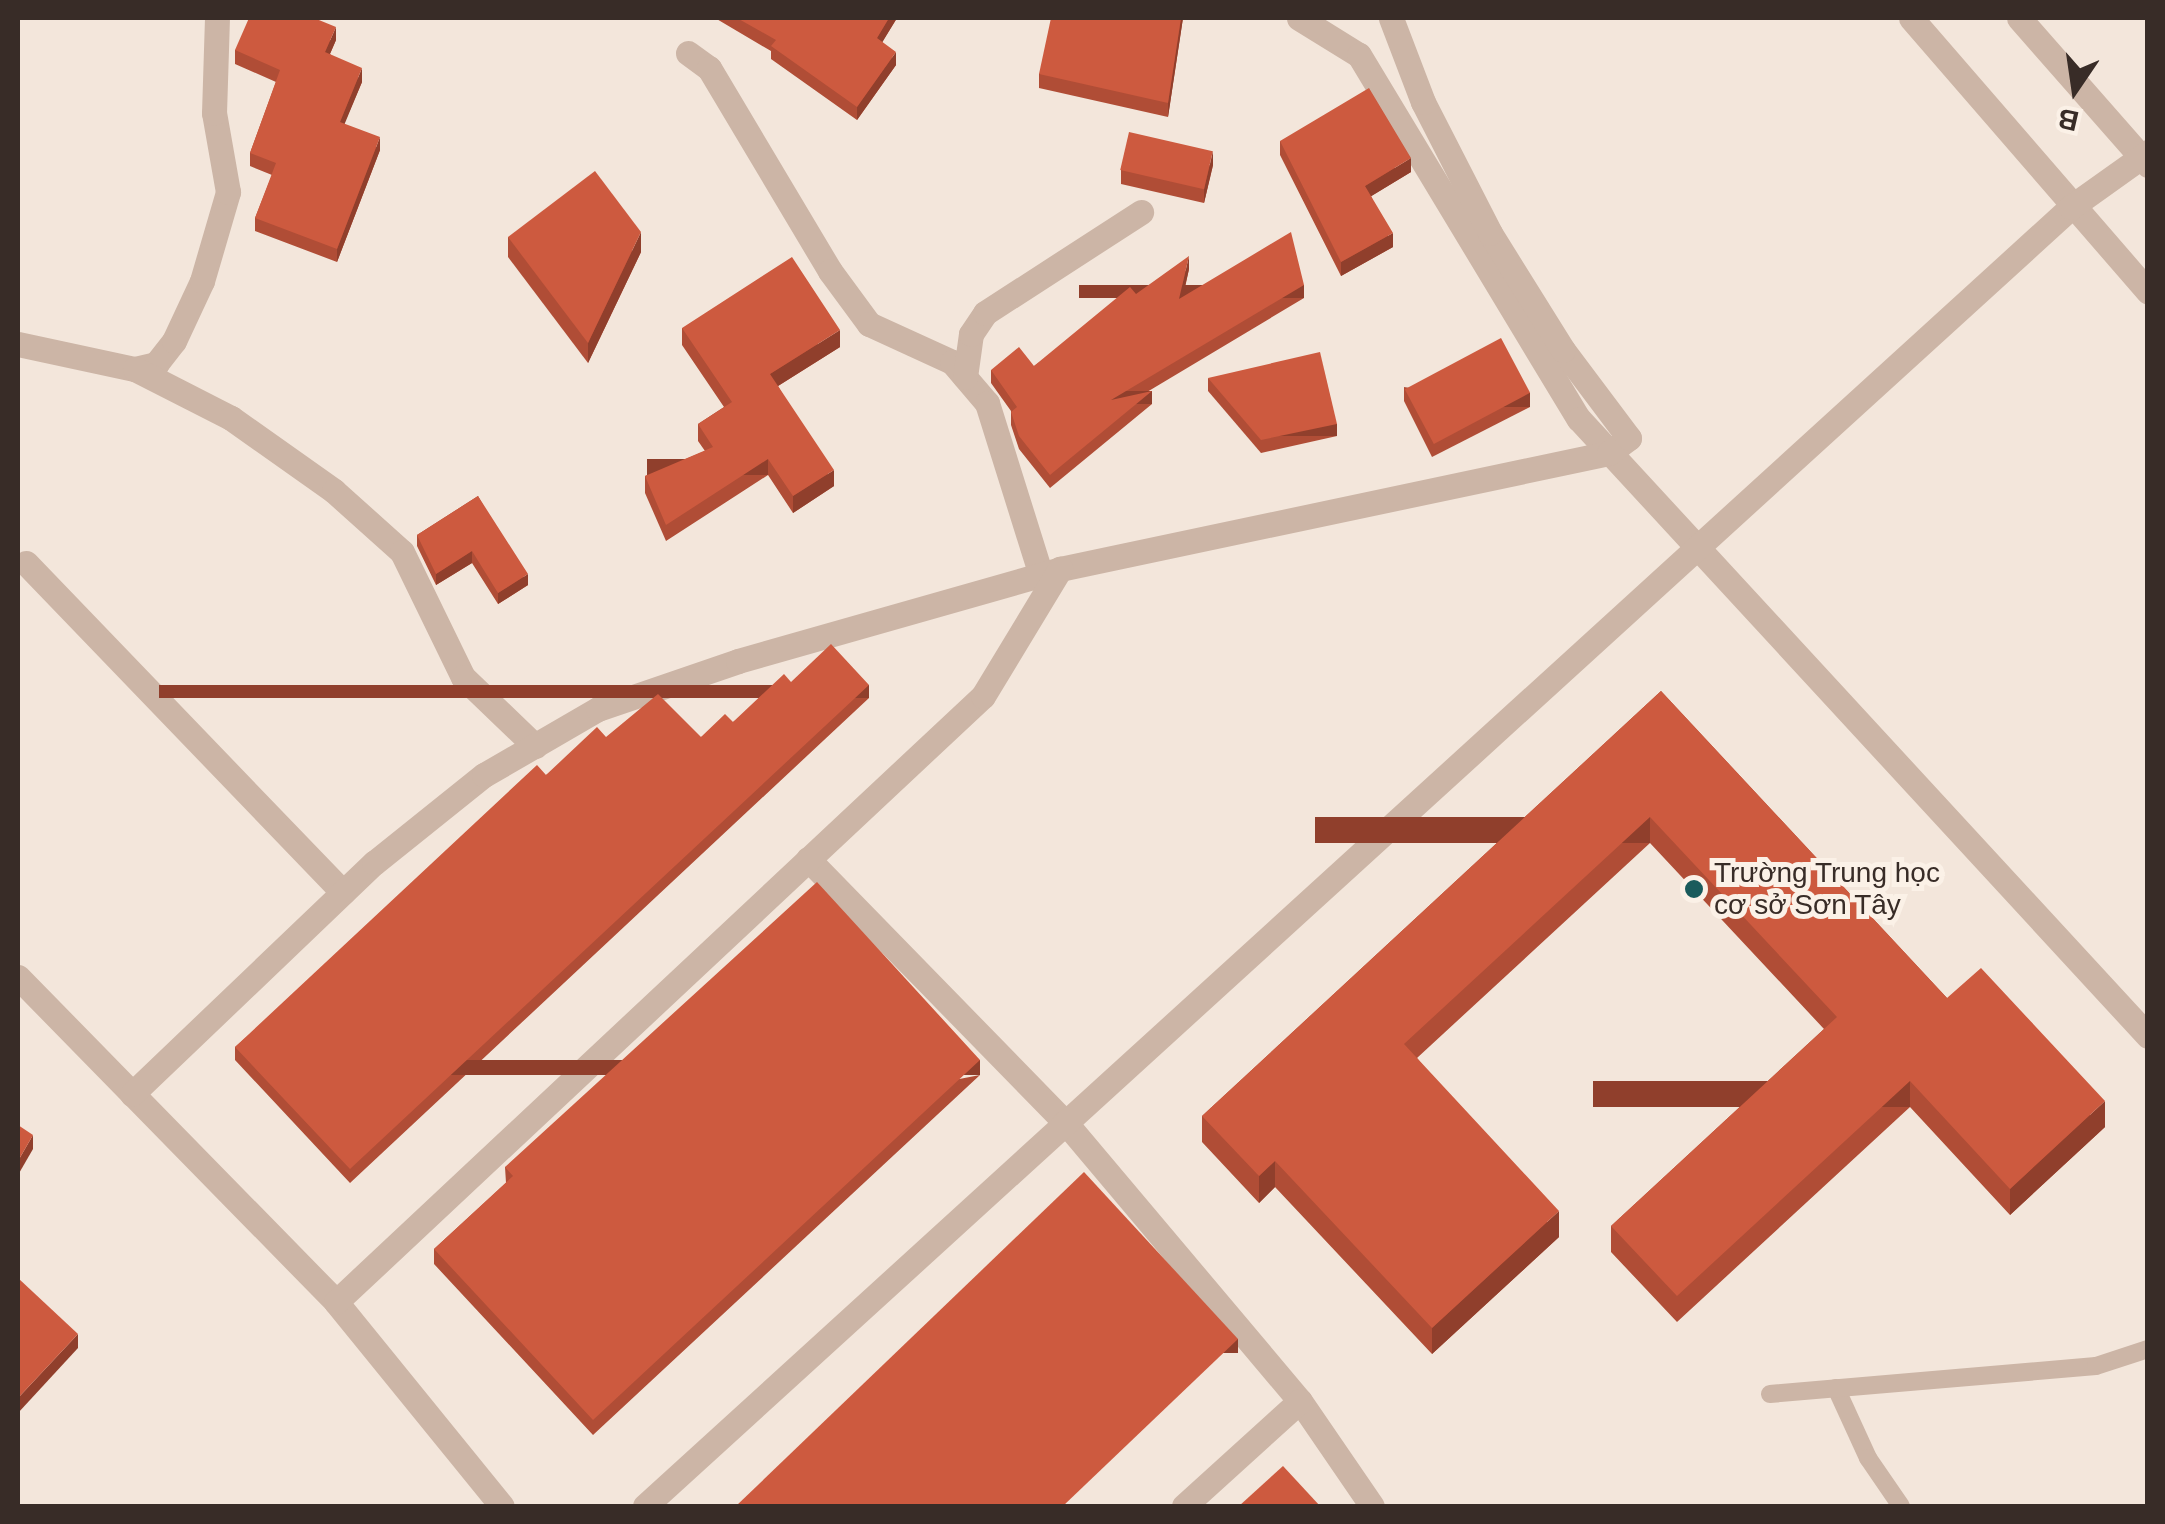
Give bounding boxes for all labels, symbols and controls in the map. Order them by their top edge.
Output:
north arrow [2025,40,2125,140]
text: B [2055,102,2081,137]
place label: Trường Trung học cơ sở Sơn Tây [1714,856,1940,922]
marker: Trường Trung học cơ sở Sơn Tây [1683,878,1705,900]

